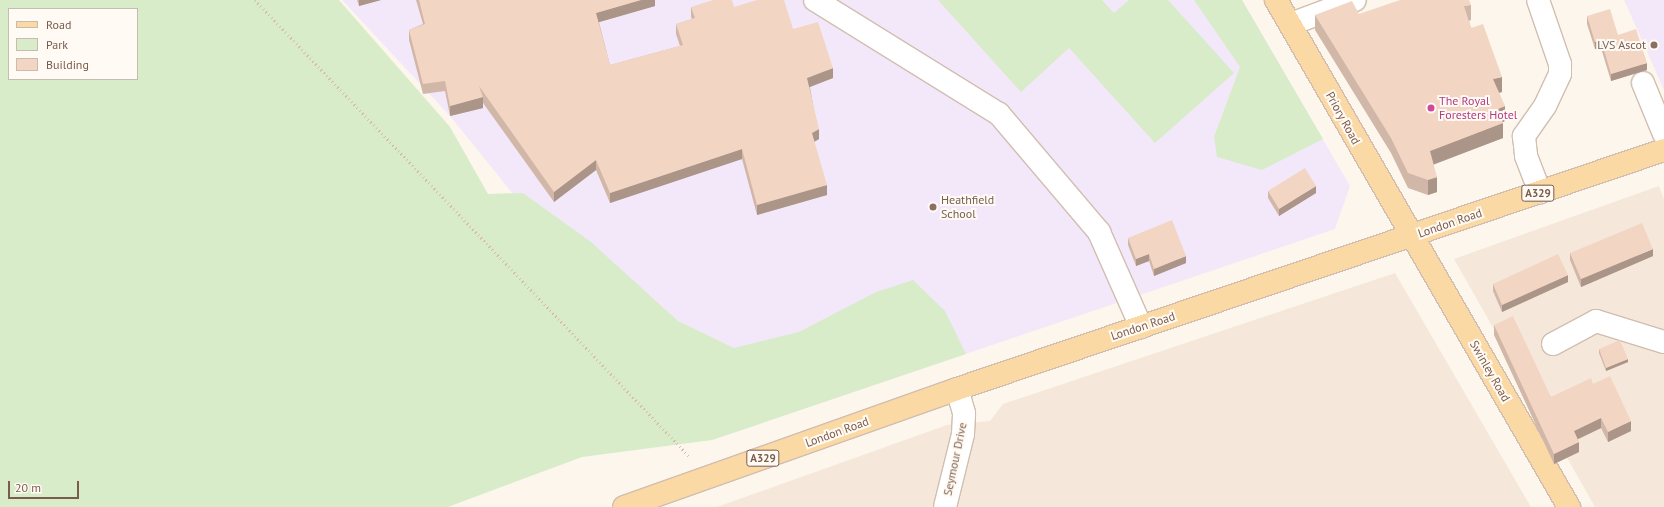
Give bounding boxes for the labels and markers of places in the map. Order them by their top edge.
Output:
place label: LVS Ascot [1597,38,1646,52]
marker: LVS Ascot [1649,40,1659,50]
place label: The Royal Foresters Hotel [1439,94,1517,122]
marker: The Royal Foresters Hotel [1426,103,1436,113]
place label: Heathfield School [941,193,994,221]
marker: Heathfield School [928,202,938,212]

